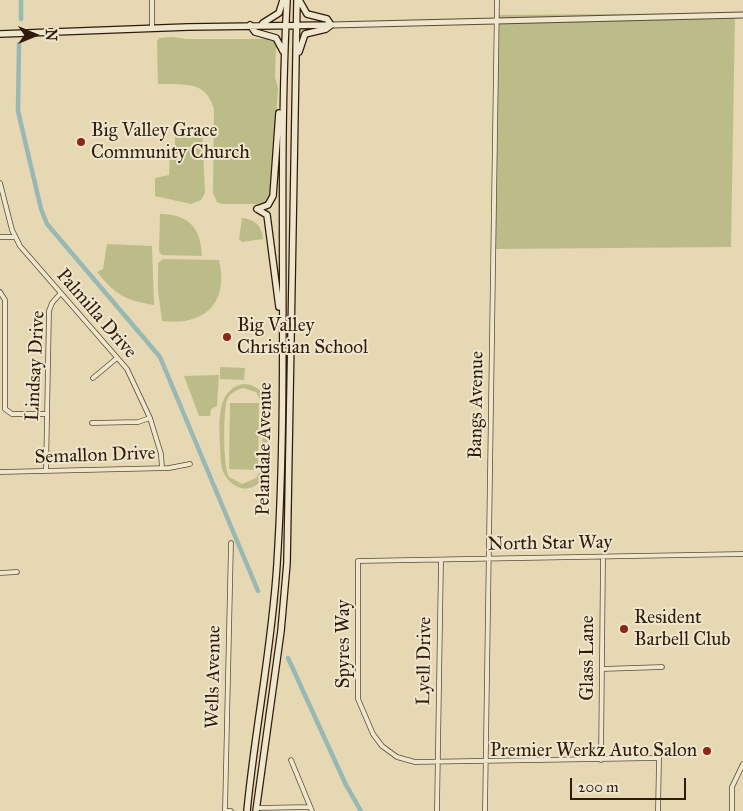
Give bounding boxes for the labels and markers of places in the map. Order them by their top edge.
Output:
place label: Big Valley Grace Community Church [91,120,250,164]
marker: Big Valley Grace Community Church [75,136,87,148]
place label: Big Valley Christian School [237,315,368,359]
marker: Big Valley Christian School [221,331,233,343]
place label: Resident Barbell Club [634,607,731,651]
marker: Resident Barbell Club [618,623,630,635]
place label: Premier Werkz Auto Salon [490,740,697,762]
marker: Premier Werkz Auto Salon [701,745,713,757]

